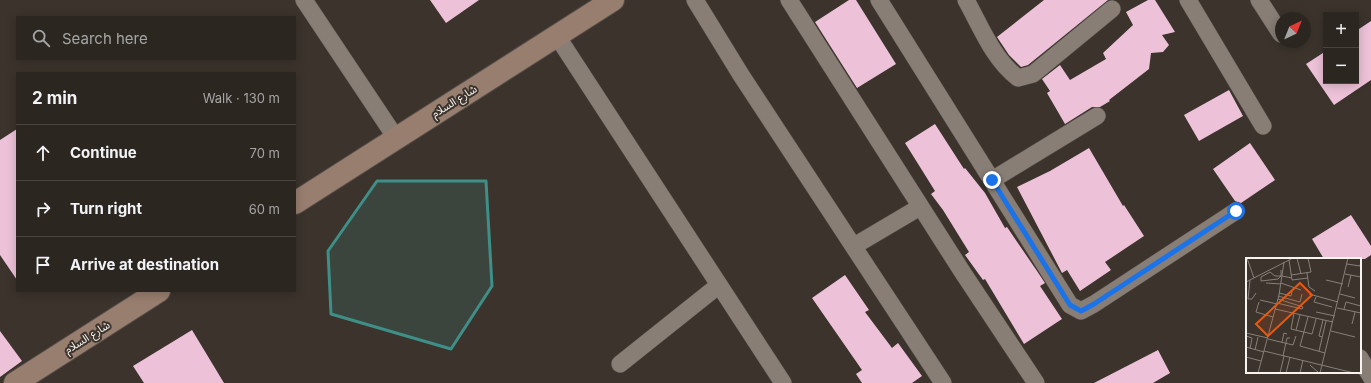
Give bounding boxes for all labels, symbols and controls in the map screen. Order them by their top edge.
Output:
north arrow [1275,12,1311,48]
map controls [1323,12,1359,84]
button: + [1323,12,1359,48]
search box [16,16,296,60]
icon: search [30,27,52,49]
text: Search here [62,29,148,48]
button: − [1323,48,1359,84]
street label: شارع السلام [429,81,480,121]
text: 2 min [32,88,77,108]
text: Walk · 130 m [203,90,280,106]
icon: ahead [32,142,54,164]
text: Continue [70,143,137,162]
text: 70 m [250,145,280,161]
route end [983,171,1001,189]
icon: right [32,198,54,220]
text: Turn right [70,199,142,218]
text: 60 m [249,201,280,217]
route start [1227,202,1245,220]
icon: arrive [32,254,54,276]
text: Arrive at destination [70,255,219,274]
inset map [1246,258,1361,373]
street label: شارع السلام [62,317,113,357]

